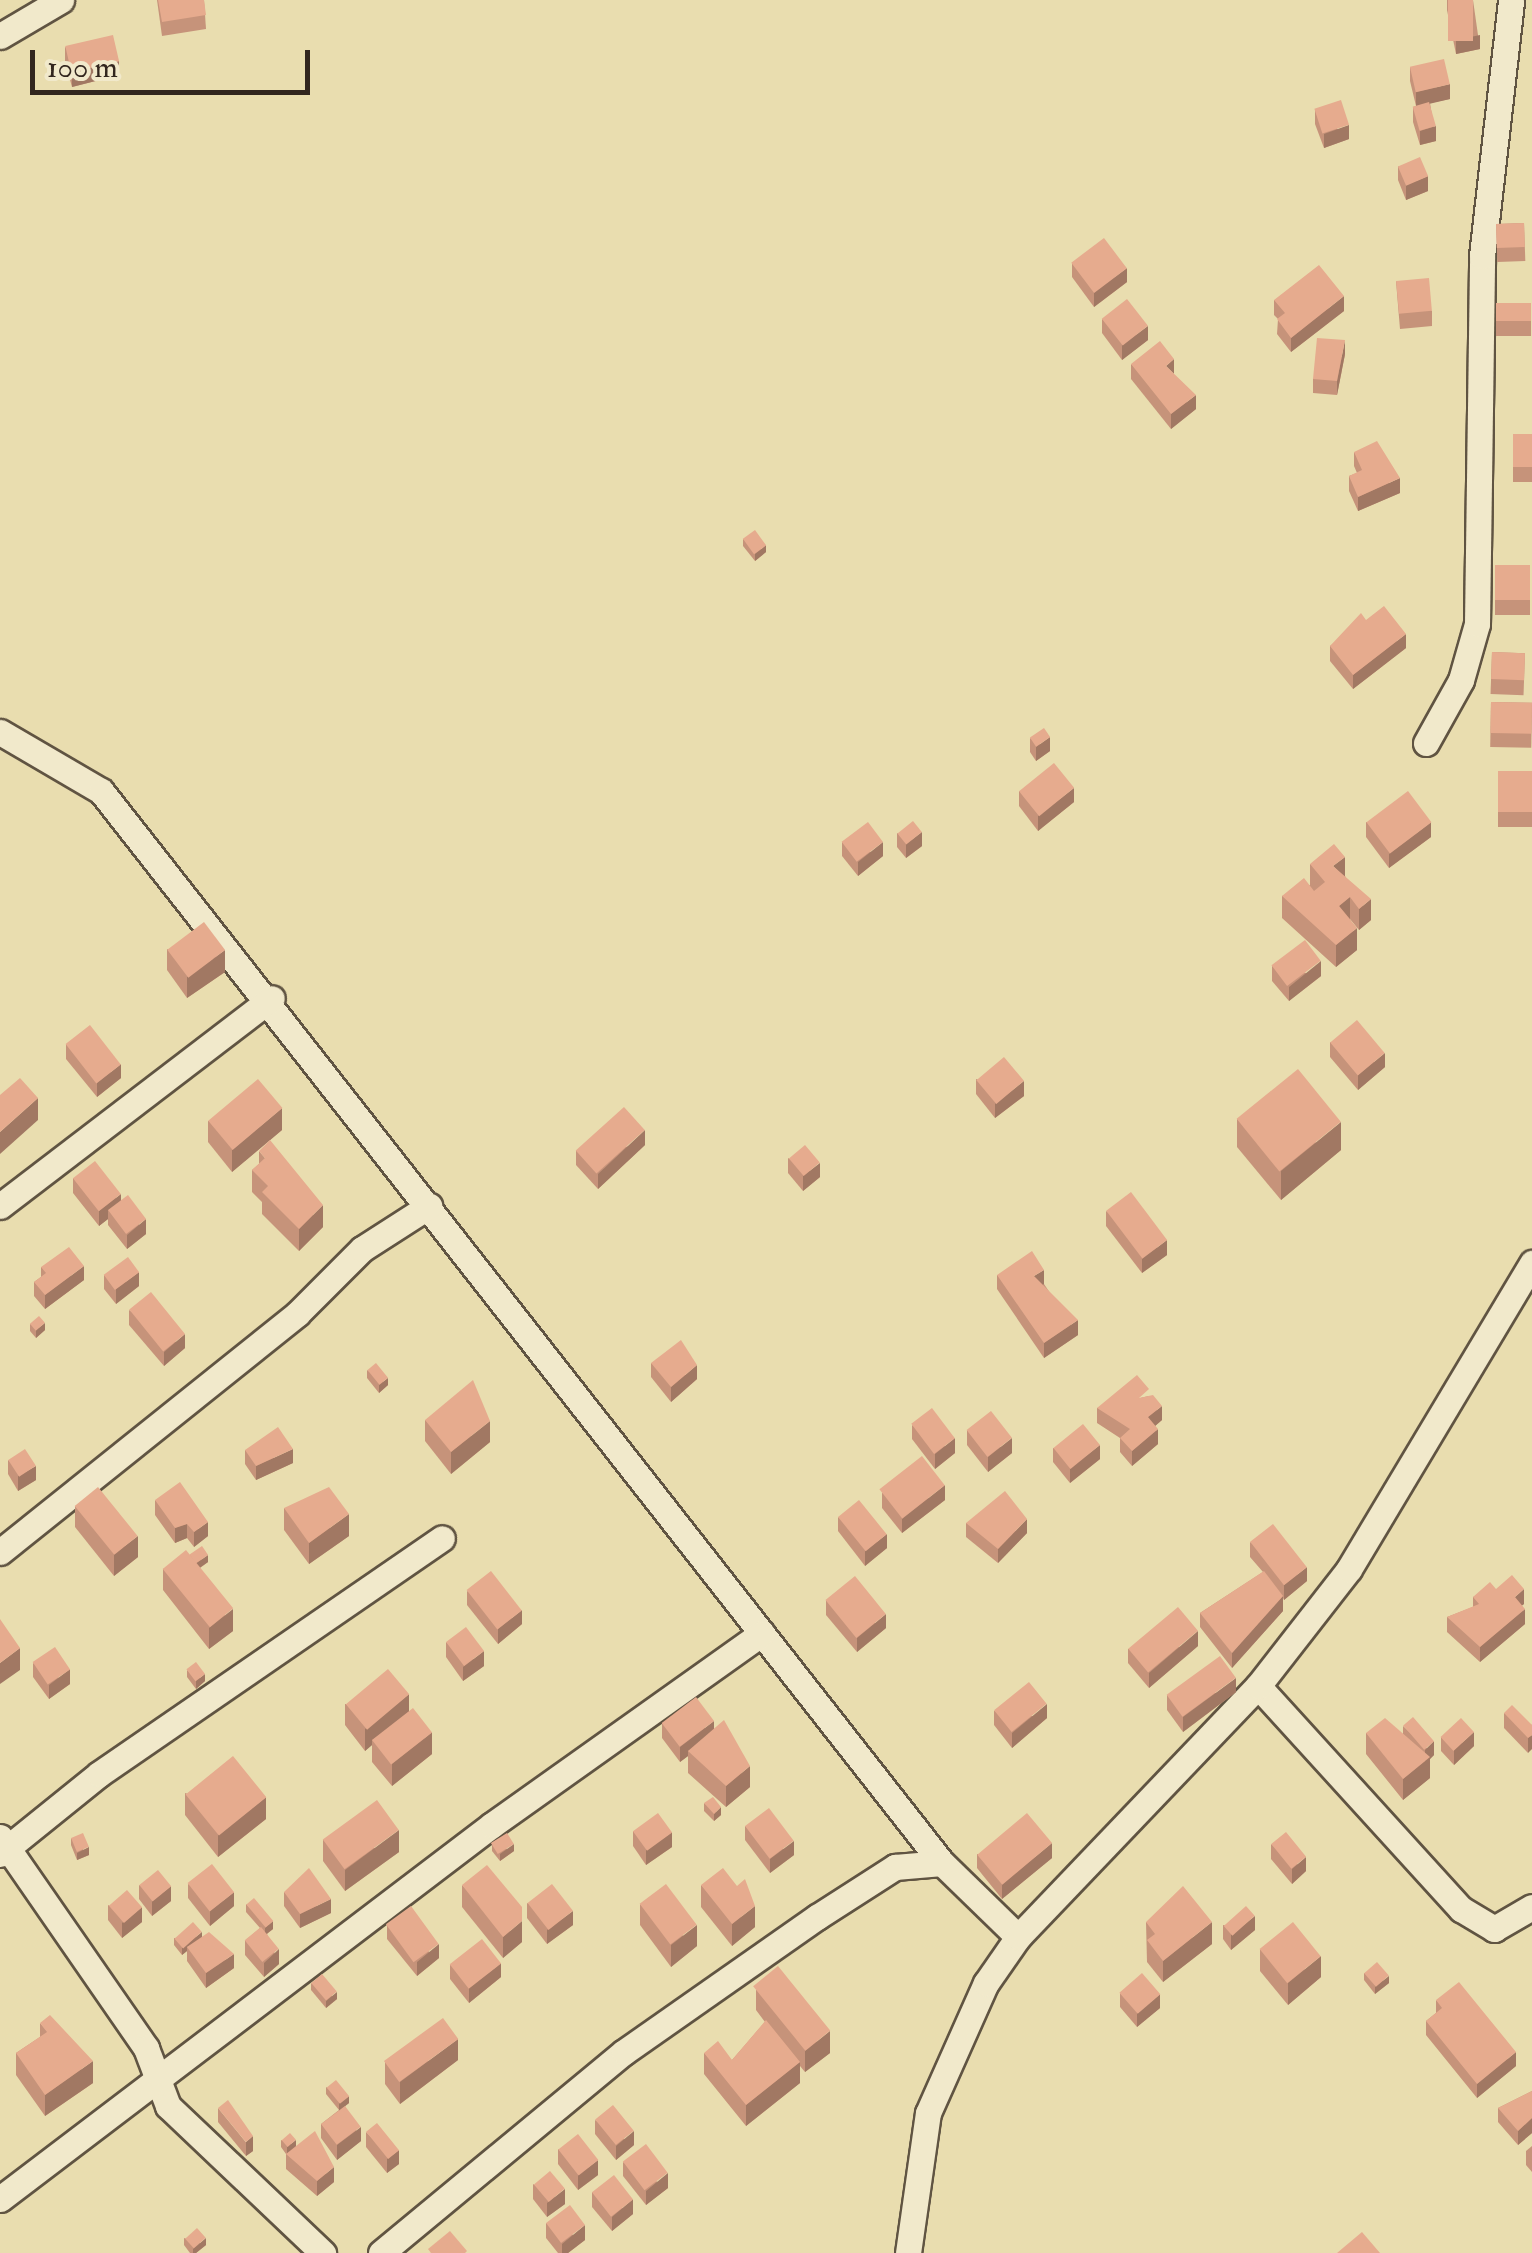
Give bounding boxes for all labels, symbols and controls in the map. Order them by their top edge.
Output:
scale bar [35,30,315,92]
text: 100 m [47,49,118,86]

